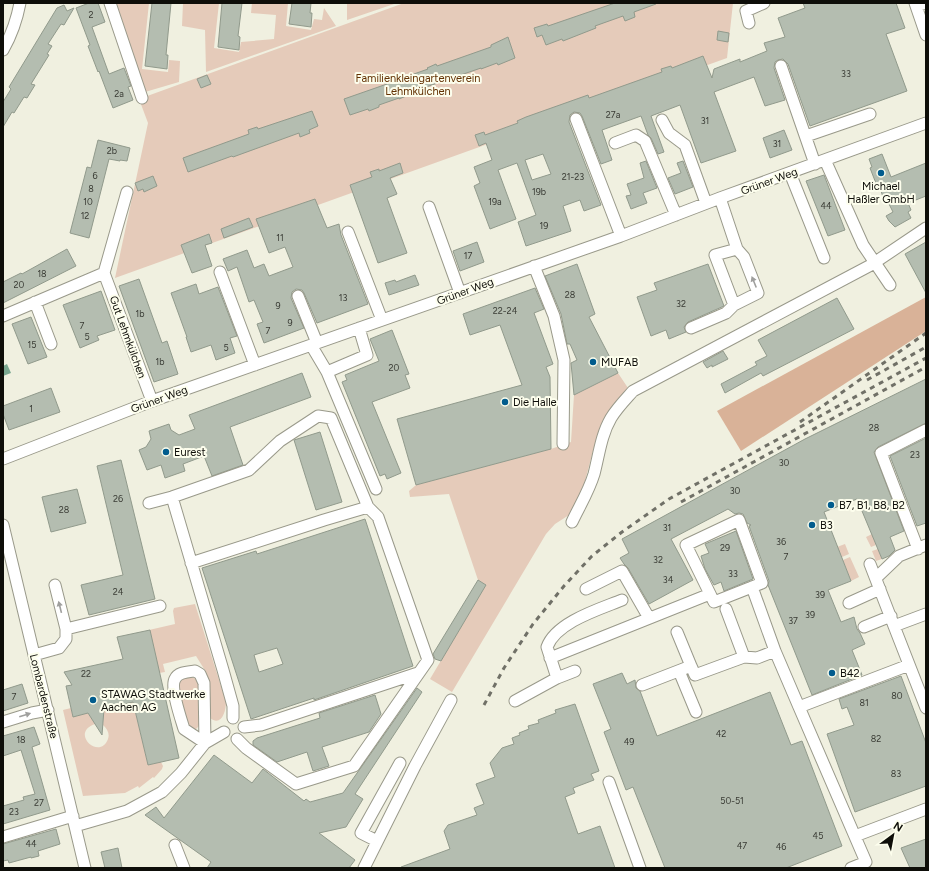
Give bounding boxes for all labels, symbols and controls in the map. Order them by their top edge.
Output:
house number: 2 [88,9,94,20]
house number: 33 [841,68,851,79]
park label: Familienkleingartenverein Lehmkülchen [356,72,481,98]
house number: 2a [114,88,124,99]
house number: 27a [606,109,621,120]
house number: 31 [701,115,709,126]
house number: 31 [773,138,781,149]
house number: 2b [107,145,117,156]
street label: Grüner Weg [739,165,799,198]
marker: Michael Haßler GmbH [876,168,886,178]
house number: 6 [92,170,98,181]
house number: 21-23 [562,171,584,182]
place label: Michael Haßler GmbH [847,180,915,206]
house number: 8 [88,183,94,194]
house number: 19b [532,186,546,197]
house number: 10 [83,196,93,207]
house number: 19a [488,196,502,207]
house number: 44 [820,200,832,211]
house number: 12 [81,210,89,221]
house number: 19 [540,220,548,231]
house number: 11 [276,232,284,243]
house number: 17 [464,250,472,261]
house number: 18 [37,268,47,279]
street label: Grüner Weg [435,275,495,308]
one-way arrow [750,276,756,288]
house number: 20 [14,279,25,290]
house number: 28 [565,289,576,300]
house number: 13 [339,292,347,303]
street label: Gut Lehmkülchen [107,294,148,380]
house number: 32 [676,298,686,309]
house number: 9 [275,300,281,311]
house number: 22-24 [493,305,518,316]
house number: 1b [136,308,145,319]
house number: 9 [287,317,293,328]
house number: 7 [80,320,85,331]
house number: 7 [266,325,271,336]
house number: 5 [84,331,90,342]
house number: 15 [28,339,36,350]
house number: 5 [223,342,229,353]
house number: 1b [156,356,165,367]
place label: MUFAB [601,356,639,369]
marker: MUFAB [588,357,598,367]
house number: 20 [389,362,400,373]
street label: Grüner Weg [129,383,189,416]
place label: Die Halle [513,396,557,409]
marker: Die Halle [500,397,510,407]
house number: 1 [29,403,33,414]
house number: 28 [869,422,880,433]
place label: Eurest [174,446,206,459]
marker: Eurest [161,447,171,457]
house number: 23 [910,449,920,460]
house number: 30 [779,457,790,468]
house number: 30 [730,485,741,496]
house number: 26 [113,493,123,504]
place label: B7, B1, B8, B2 [839,499,905,512]
marker: B7, B1, B8, B2 [826,500,836,510]
house number: 28 [59,504,70,515]
place label: B3 [820,519,833,532]
marker: B3 [807,520,817,530]
house number: 31 [663,522,671,533]
house number: 36 [776,536,786,547]
house number: 29 [720,542,730,553]
house number: 7 [784,551,789,562]
house number: 32 [653,554,663,565]
house number: 33 [728,568,738,579]
house number: 34 [663,574,674,585]
house number: 24 [113,586,124,597]
house number: 39 [815,589,825,600]
one-way arrow [57,601,63,613]
house number: 39 [805,609,815,620]
house number: 37 [788,615,798,626]
street label: Lombardenstraße [27,653,60,740]
place label: B42 [840,667,860,680]
house number: 22 [81,668,91,679]
marker: B42 [827,668,837,678]
place label: STAWAG Stadtwerke Aachen AG [101,688,205,714]
house number: 80 [891,690,903,701]
house number: 7 [12,691,17,702]
marker: STAWAG Stadtwerke Aachen AG [88,695,98,705]
house number: 81 [859,697,869,708]
one-way arrow [20,712,32,718]
house number: 42 [716,728,726,739]
house number: 82 [871,733,881,744]
house number: 18 [16,734,26,745]
house number: 49 [624,736,634,747]
house number: 83 [891,768,901,779]
house number: 50-51 [720,795,744,806]
house number: 27 [34,797,44,808]
house number: 23 [9,806,19,817]
north arrow [873,815,913,855]
text: N [891,819,905,835]
house number: 45 [813,830,823,841]
house number: 44 [25,838,37,849]
house number: 47 [737,840,747,851]
house number: 46 [776,841,786,852]

